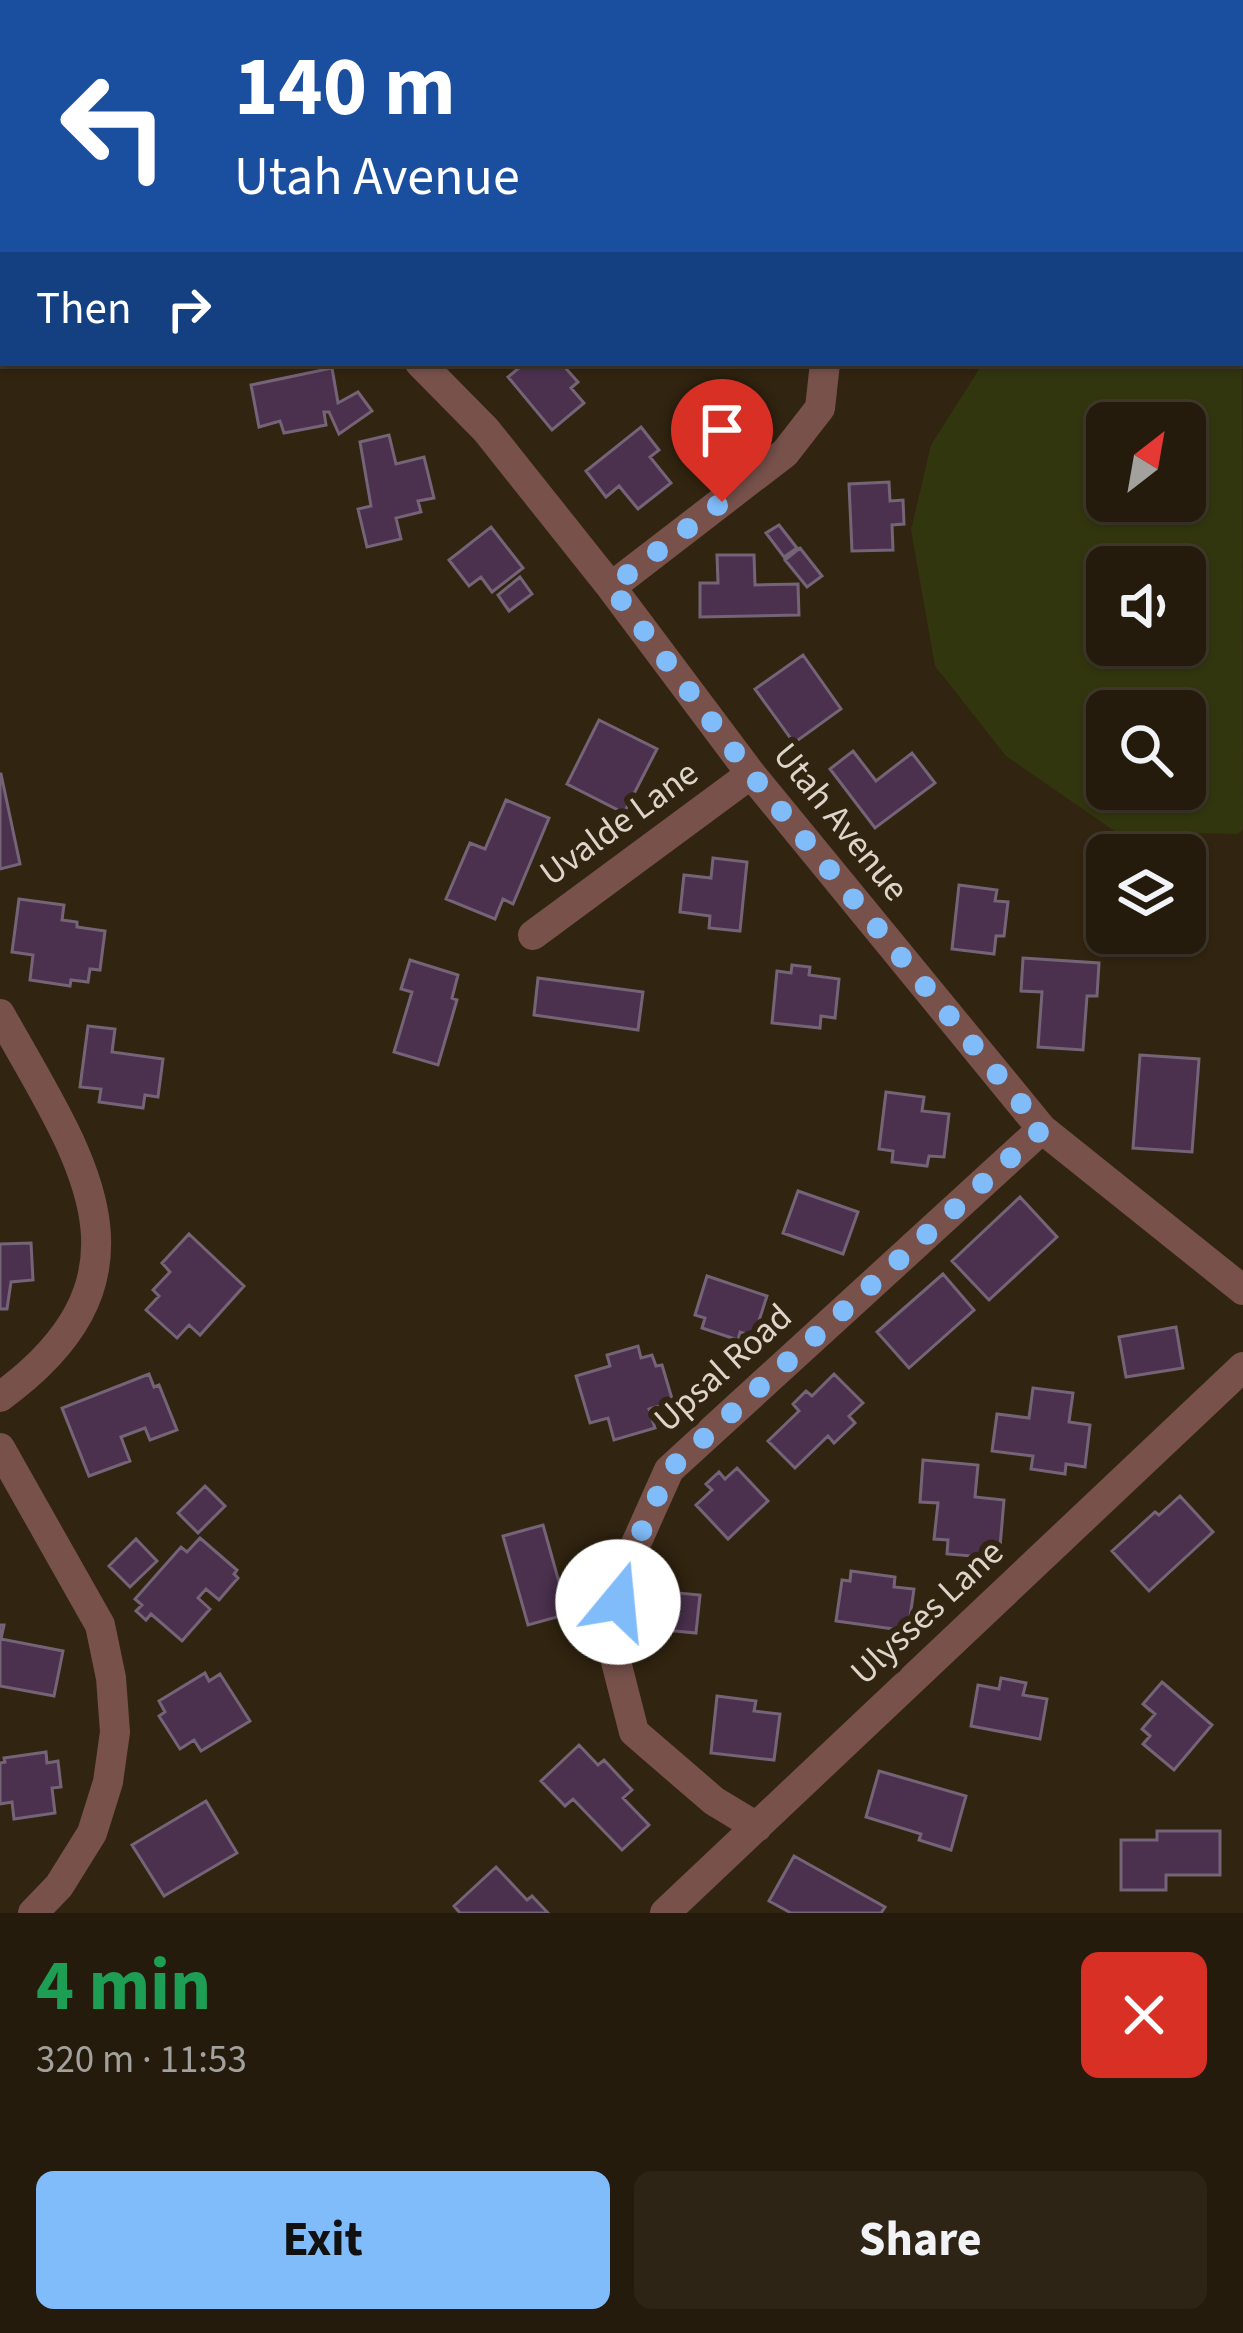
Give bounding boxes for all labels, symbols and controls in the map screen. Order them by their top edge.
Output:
text: 140 m [234,28,456,148]
icon: left [36,48,192,204]
text: Utah Avenue [234,139,520,216]
icon: right [156,276,222,342]
text: Then [36,277,132,341]
pin [671,379,773,502]
icon: arrive [689,397,755,463]
north arrow [1086,402,1206,522]
map controls [1086,402,1206,954]
button: sound [1086,546,1206,666]
button: search [1086,690,1206,810]
street label: Utah Avenue [761,732,921,912]
street label: Uvalde Lane [529,748,709,898]
button: layers [1086,834,1206,954]
street label: Upsal Road [643,1292,803,1444]
street label: Ulysses Lane [839,1528,1015,1696]
position arrow [555,1539,681,1665]
text: 4 min [36,1935,211,2038]
button: close [1081,1952,1207,2078]
text: 320 m · 11:53 [36,2032,247,2088]
button: Exit [36,2171,610,2309]
button: Share [634,2171,1207,2309]

